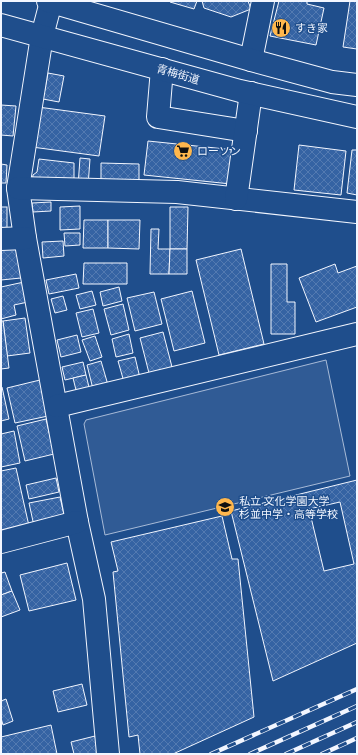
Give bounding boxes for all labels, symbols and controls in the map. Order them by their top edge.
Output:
restaurant icon: すき家 [270,17,292,39]
place label: すき家 [295,21,328,35]
street label: 青梅街道 [155,61,201,87]
supermarket icon: ローソン [172,140,194,162]
place label: ローソン [197,144,241,158]
place label: 私立 文化学園大学 杉並中学・高等学校 [239,494,338,521]
school or university icon: 私立 文化学園大学 杉並中学・高等学校 [214,496,236,518]

